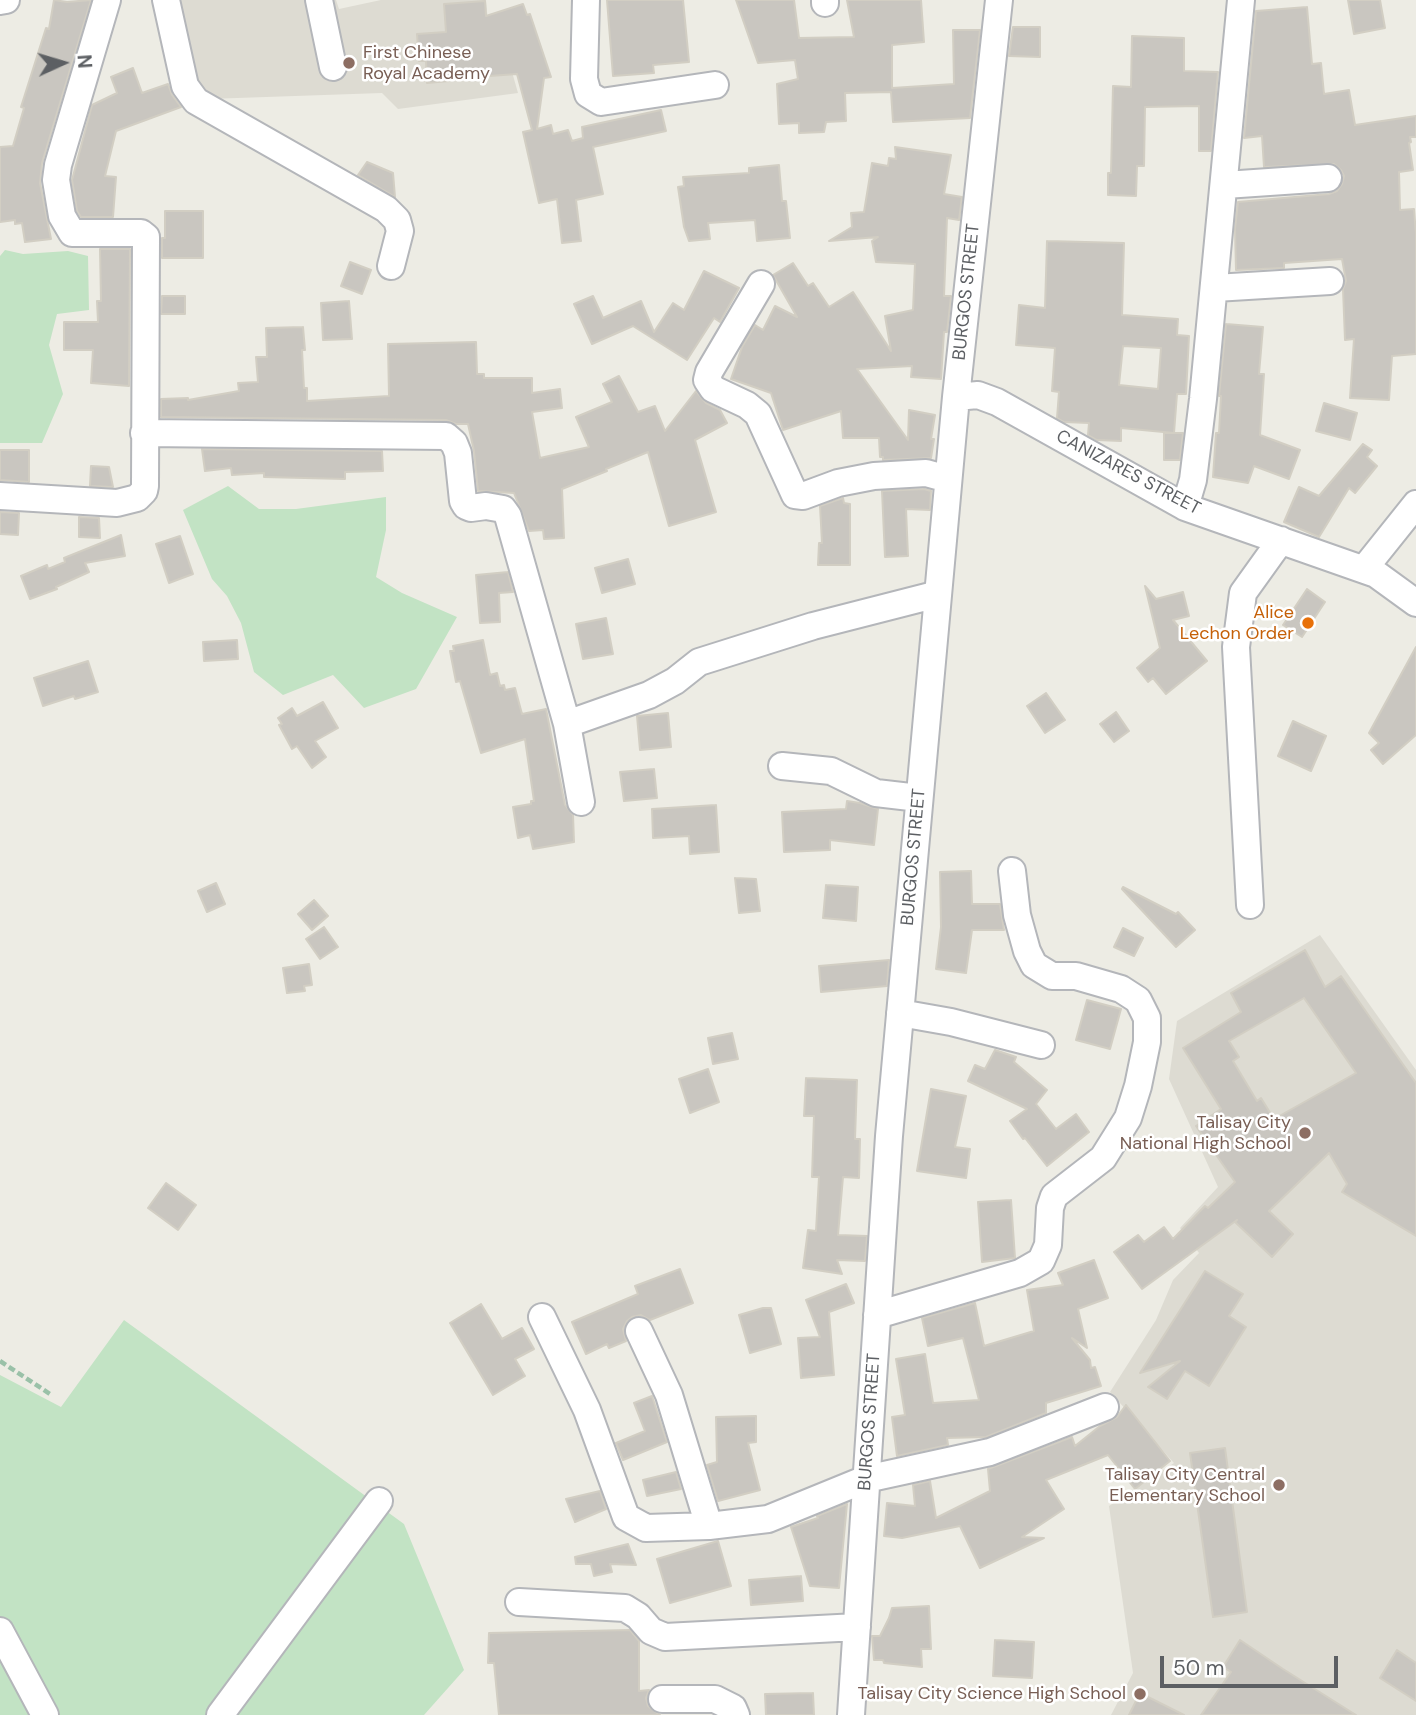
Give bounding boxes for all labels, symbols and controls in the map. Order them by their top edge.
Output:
north arrow [28,28,98,98]
place label: First Chinese Royal Academy [363,42,490,84]
text: N [71,54,97,69]
marker: First Chinese Royal Academy [341,55,357,71]
street label: BURGOS STREET [949,222,985,362]
street label: CANIZARES STREET [1052,426,1204,520]
place label: Alice Lechon Order [1180,602,1294,644]
marker: Alice Lechon Order [1300,615,1316,631]
street label: BURGOS STREET [897,788,931,926]
place label: Talisay City National High School [1120,1112,1291,1154]
marker: Talisay City National High School [1297,1125,1313,1141]
street label: BURGOS STREET [854,1353,886,1491]
place label: Talisay City Central Elementary School [1105,1464,1265,1506]
marker: Talisay City Central Elementary School [1271,1477,1287,1493]
scale bar [1164,1642,1342,1686]
text: 50 m [1173,1654,1224,1682]
place label: Talisay City Science High School [858,1683,1126,1705]
marker: Talisay City Science High School [1132,1686,1148,1702]

